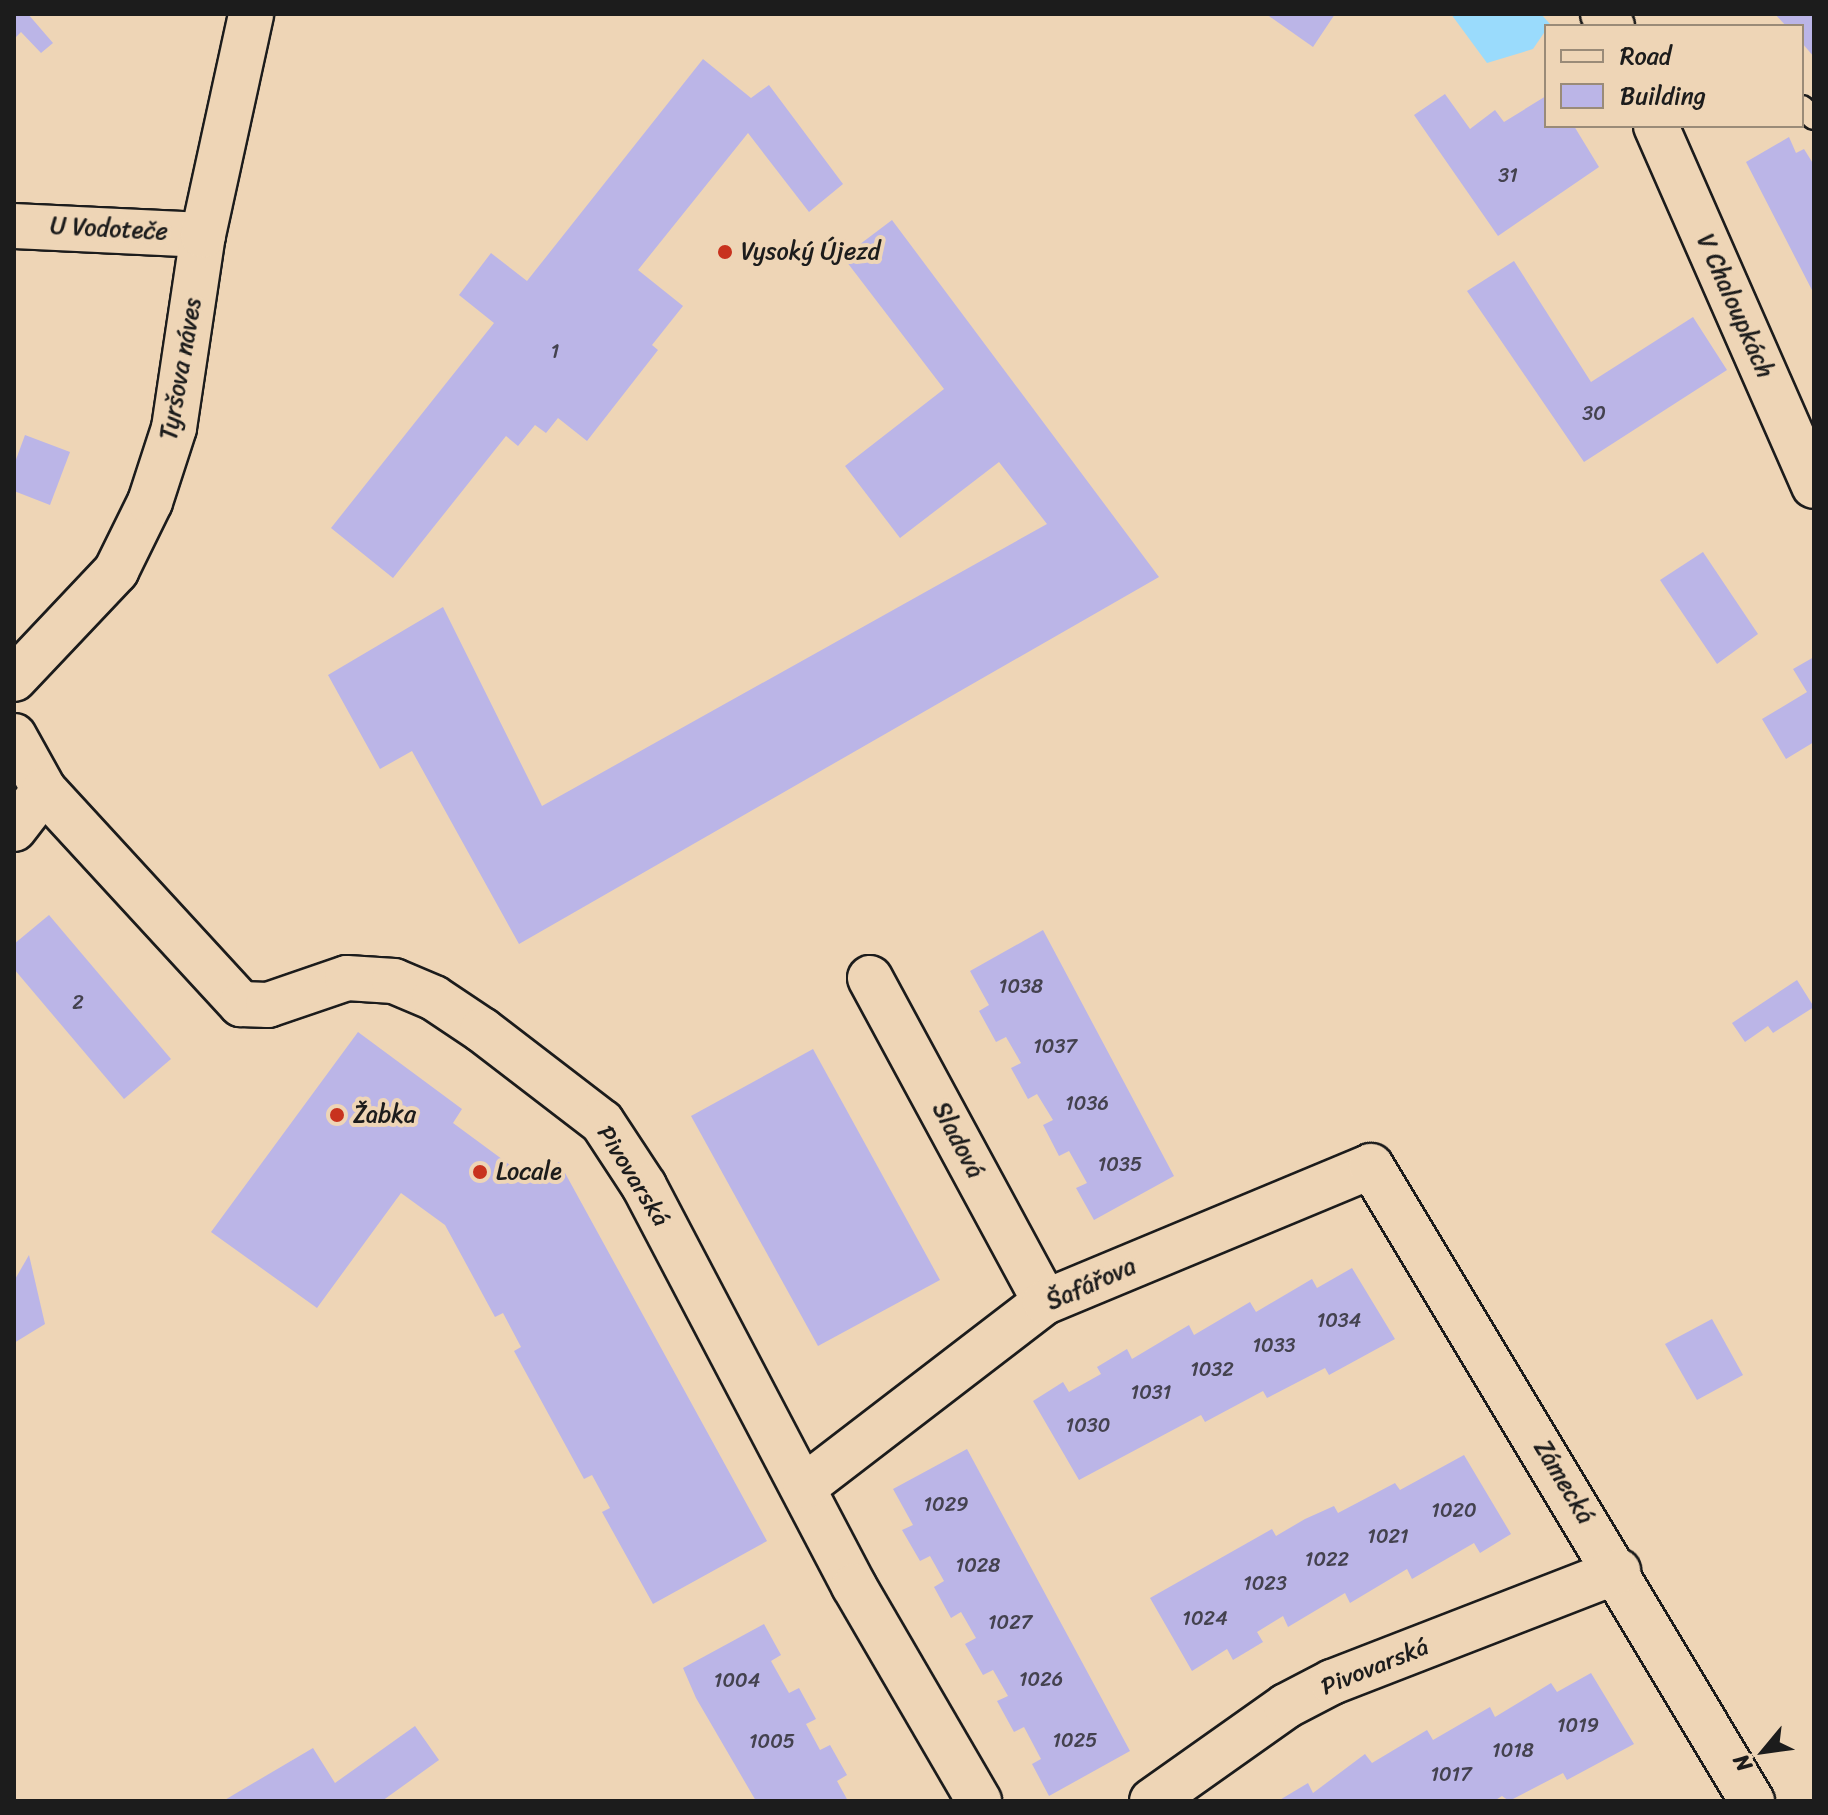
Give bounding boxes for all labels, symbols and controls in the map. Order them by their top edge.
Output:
legend [1544,24,1804,128]
text: Road [1620,35,1671,77]
text: Building [1620,75,1706,117]
house number: 31 [1498,163,1518,187]
street label: U Vodoteče [49,212,169,246]
street label: V Chaloupkách [1691,230,1779,382]
place label: Vysoký Újezd [741,238,880,266]
marker: Vysoký Újezd [716,243,734,261]
street label: Tyršova náves [154,295,208,443]
house number: 1 [551,339,559,363]
house number: 30 [1582,401,1606,425]
house number: 1038 [999,974,1043,998]
house number: 2 [72,990,84,1014]
house number: 1037 [1033,1034,1077,1058]
house number: 1036 [1065,1091,1109,1115]
street label: Sladová [926,1097,990,1183]
place label: Žabka [353,1101,416,1129]
marker: Žabka [328,1106,346,1124]
street label: Pivovarská [591,1120,675,1232]
house number: 1035 [1098,1152,1142,1176]
place label: Locale [496,1158,562,1186]
marker: Locale [471,1163,489,1181]
street label: Šafářova [1042,1252,1140,1316]
house number: 1034 [1317,1308,1361,1332]
house number: 1033 [1252,1333,1296,1357]
house number: 1032 [1190,1357,1234,1381]
house number: 1031 [1131,1380,1171,1404]
house number: 1030 [1066,1413,1110,1437]
street label: Zámecká [1528,1435,1600,1529]
house number: 1029 [923,1492,969,1516]
house number: 1020 [1431,1498,1477,1522]
house number: 1021 [1367,1524,1409,1548]
house number: 1022 [1305,1547,1349,1571]
house number: 1028 [956,1553,1000,1577]
house number: 1023 [1243,1571,1287,1595]
house number: 1024 [1182,1606,1228,1630]
house number: 1027 [988,1610,1032,1634]
street label: Pivovarská [1317,1632,1433,1702]
house number: 1026 [1019,1667,1063,1691]
house number: 1004 [714,1668,760,1692]
north arrow [1724,1711,1804,1791]
house number: 1019 [1557,1713,1599,1737]
house number: 1025 [1053,1728,1097,1752]
house number: 1005 [749,1729,795,1753]
house number: 1018 [1492,1738,1534,1762]
text: N [1722,1747,1763,1779]
house number: 1017 [1430,1762,1472,1786]

